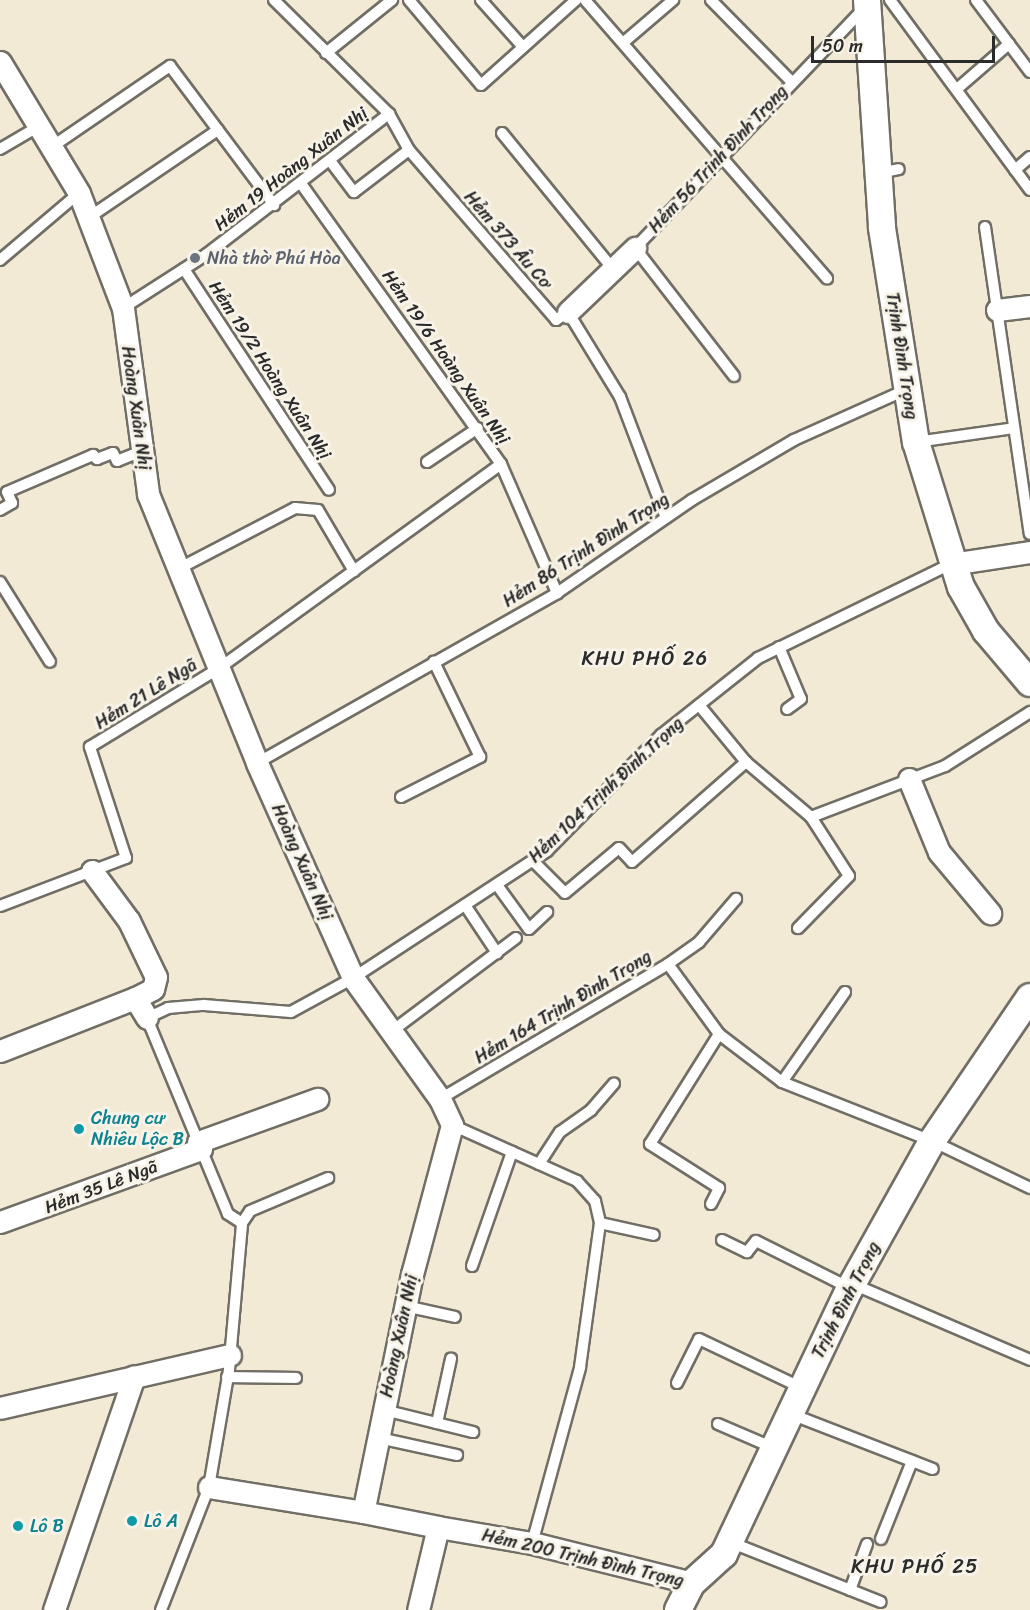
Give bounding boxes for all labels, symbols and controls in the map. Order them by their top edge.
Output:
scale bar [814,24,998,62]
text: 50 m [822,30,863,62]
street label: Hẻm 56 Trịnh Đình Trọng [644,81,792,237]
street label: Hẻm 19 Hoàng Xuân Nhị [210,102,372,236]
street label: Hẻm 373 Âu Cơ [459,186,557,294]
place label: Nhà thờ Phú Hòa [207,247,341,269]
marker: Nhà thờ Phú Hòa [188,251,202,265]
street label: Hẻm 19/6 Hoàng Xuân Nhị [378,266,514,448]
street label: Hẻm 19/2 Hoàng Xuân Nhị [204,277,336,463]
street label: Trịnh Đình Trọng [881,291,923,421]
street label: Hoàng Xuân Nhị [117,345,155,471]
street label: Hẻm 86 Trịnh Đình Trọng [499,488,673,612]
district label: KHU PHỐ 26 [581,646,709,670]
street label: Hẻm 21 Lê Ngã [91,654,201,734]
street label: Hẻm 104 Trịnh Đình Trọng [524,713,688,867]
street label: Hoàng Xuân Nhị [267,801,337,923]
street label: Hẻm 164 Trịnh Đình Trọng [471,946,655,1068]
place label: Chung cư Nhiêu Lộc B [91,1108,184,1150]
marker: Chung cư Nhiêu Lộc B [72,1122,86,1136]
street label: Hẻm 35 Lê Ngã [42,1156,160,1218]
street label: Trịnh Đình Trọng [807,1238,885,1362]
street label: Hoàng Xuân Nhị [375,1273,423,1399]
place label: Lô A [144,1510,178,1532]
marker: Lô A [125,1514,139,1528]
place label: Lô B [30,1515,63,1537]
marker: Lô B [11,1519,25,1533]
street label: Hẻm 200 Trịnh Đình Trọng [480,1524,686,1592]
district label: KHU PHỐ 25 [851,1554,979,1578]

